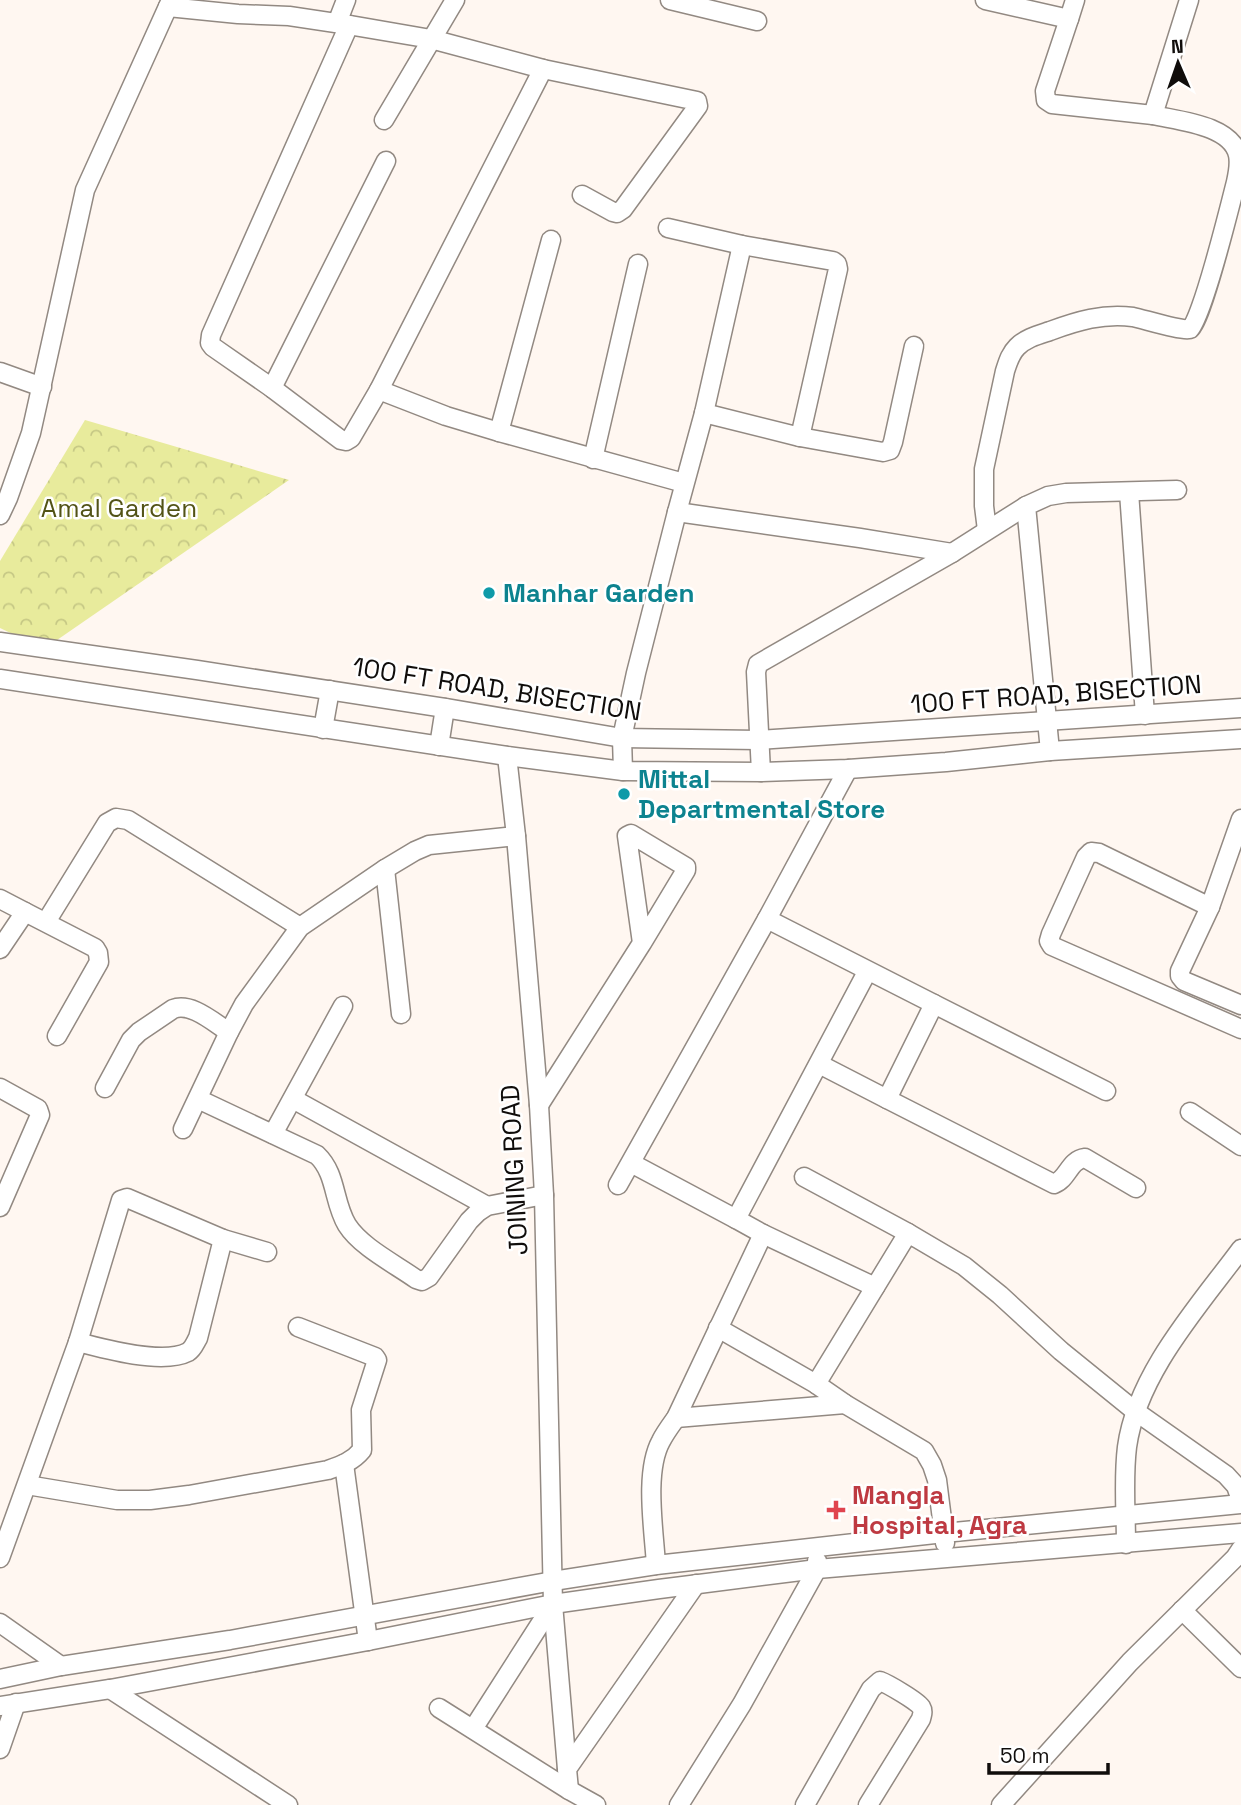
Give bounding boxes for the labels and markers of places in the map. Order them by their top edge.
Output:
place label: Manhar Garden [503,576,695,610]
marker: Manhar Garden [481,585,497,601]
place label: Mittal Departmental Store [638,762,885,826]
marker: Mittal Departmental Store [616,786,632,802]
place label: Mangla Hospital, Agra [852,1478,1027,1542]
marker: Mangla Hospital, Agra [826,1500,846,1520]

